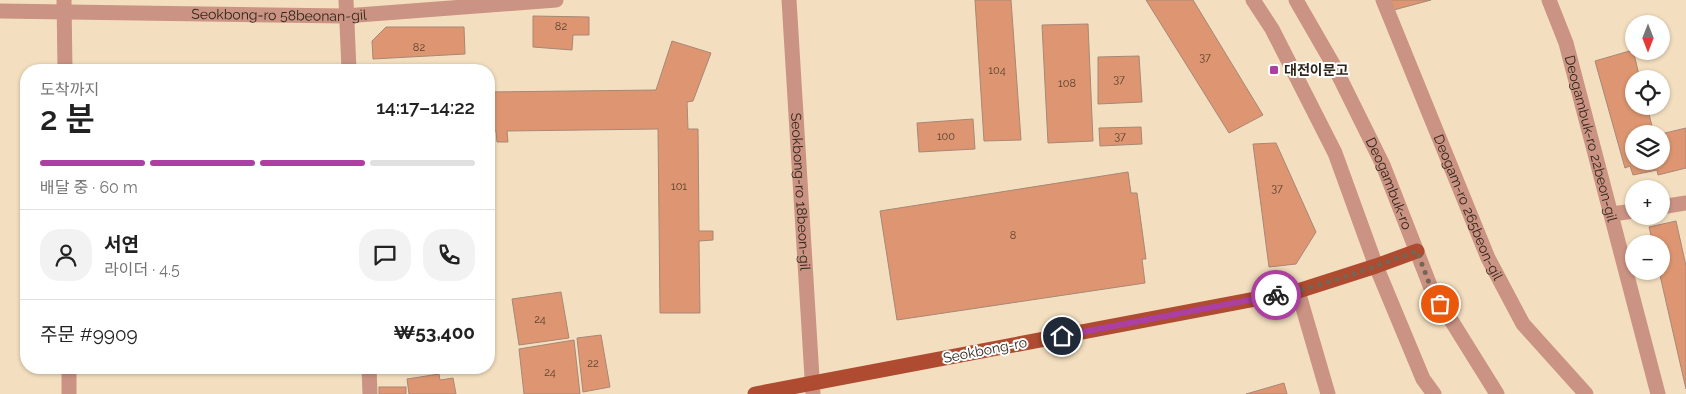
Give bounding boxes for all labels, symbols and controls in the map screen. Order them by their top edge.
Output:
street label: Seokbong-ro 58beonan-gil [191,6,367,24]
north arrow [1625,15,1670,60]
map controls [1625,15,1670,280]
house number: 82 [555,20,567,33]
house number: 82 [413,41,425,54]
house number: 37 [1199,51,1211,64]
street label: Deogambuk-ro 22beon-gil [1562,54,1621,224]
place label: 대전이문고 [1284,62,1349,78]
house number: 104 [988,64,1006,77]
marker: 대전이문고 [1268,64,1280,76]
button: locate [1625,70,1670,115]
house number: 37 [1113,73,1125,86]
house number: 108 [1058,77,1076,90]
text: 도착까지 [40,80,99,99]
text: 14:17–14:22 [376,96,475,118]
text: 2 분 [40,100,95,137]
street label: Seokbong-ro 18beon-gil [788,112,813,271]
button: layers [1625,125,1670,170]
house number: 100 [937,130,955,143]
house number: 37 [1114,130,1126,143]
street label: Deogam-ro 265beon-gil [1431,132,1506,283]
street label: Deogambuk-ro [1363,135,1415,232]
text: 배달 중 · 60 m [40,178,138,197]
house number: 101 [671,180,687,193]
button: + [1625,180,1670,225]
house number: 37 [1271,182,1283,195]
button: person [40,229,92,281]
button: chat [359,229,411,281]
button: phone [423,229,475,281]
house number: 8 [1010,229,1016,242]
text: 서연 [104,233,139,255]
button: − [1625,235,1670,280]
text: 라이더 · 4.5 [104,260,180,279]
courier [1251,270,1301,320]
icon: bike [1262,281,1290,309]
pin [1419,283,1461,325]
icon: bag [1426,290,1454,318]
house number: 24 [534,313,546,326]
pin [1041,315,1083,357]
text: ₩53,400 [393,321,475,343]
icon: home [1048,322,1076,350]
text: 주문 #9909 [40,323,138,345]
street label: Seokbong-ro [942,334,1028,366]
house number: 22 [587,357,599,370]
house number: 24 [544,366,556,379]

